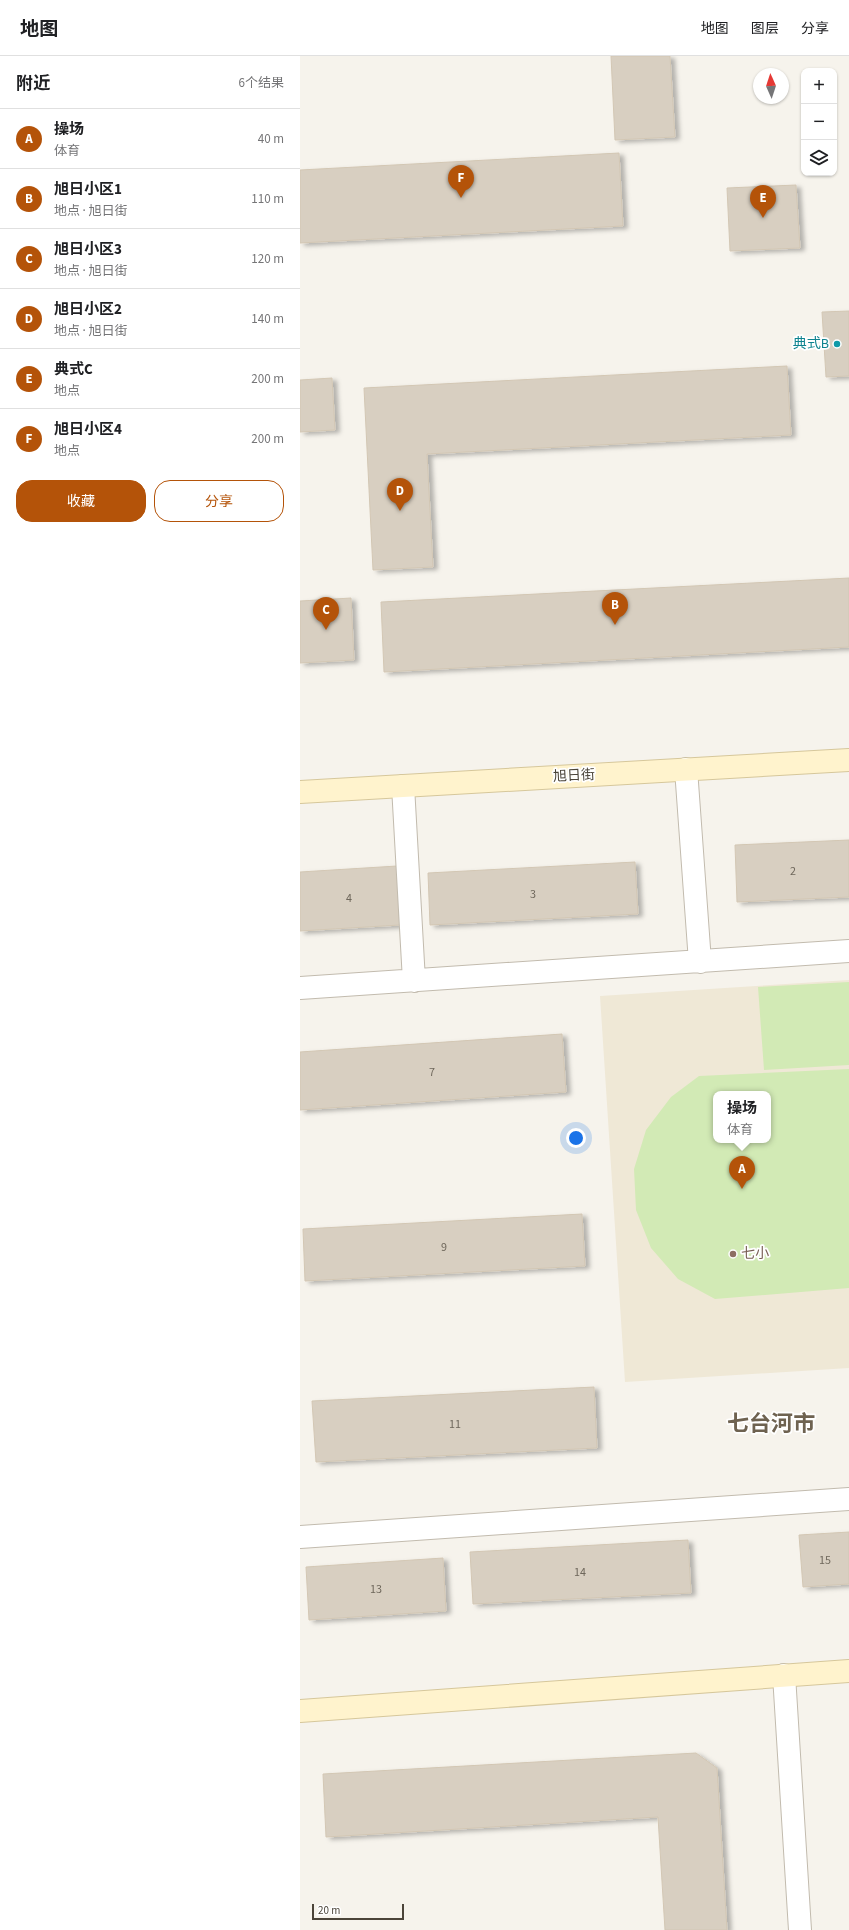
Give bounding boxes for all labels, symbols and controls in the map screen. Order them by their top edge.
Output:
text: 地图 [20,16,58,43]
text: 地图 [701,19,729,39]
text: 图层 [751,19,779,39]
text: 分享 [801,19,829,39]
north arrow [753,68,789,104]
map controls [801,68,837,176]
button: + [801,68,837,104]
text: 附近 [16,72,50,96]
text: 6个结果 [239,74,284,92]
button: − [801,104,837,140]
text: 操场 [54,119,84,140]
text: A [25,130,33,148]
text: 40 m [258,130,284,148]
button: layers [801,140,837,176]
text: 体育 [54,142,80,160]
pin: F [448,165,474,198]
text: 旭日小区1 [54,179,122,200]
pin: E [750,185,776,218]
text: B [25,190,33,208]
text: 110 m [251,190,284,208]
text: 地点 · 旭日街 [54,202,127,220]
text: 旭日小区3 [54,239,122,260]
text: C [25,250,33,268]
text: 120 m [251,250,284,268]
text: 地点 · 旭日街 [54,262,127,280]
text: 旭日小区2 [54,299,122,320]
text: D [25,310,33,328]
text: 140 m [251,310,284,328]
text: 地点 · 旭日街 [54,322,127,340]
place label: 典式B [793,334,829,354]
marker: 典式B [832,339,842,349]
text: 典式C [54,359,93,380]
text: E [25,370,33,388]
text: 200 m [251,370,284,388]
text: 地点 [54,382,80,400]
text: 旭日小区4 [54,419,122,440]
text: F [26,430,32,448]
text: 200 m [251,430,284,448]
text: 地点 [54,442,80,460]
pin: D [387,478,413,511]
button: 收藏 [16,480,146,522]
button: 分享 [154,480,284,522]
pin: B [602,592,628,625]
pin: C [313,597,339,630]
street label: 旭日街 [553,765,595,787]
house number: 2 [790,863,796,880]
house number: 3 [530,886,536,903]
house number: 4 [346,890,352,907]
house number: 7 [429,1064,435,1081]
popup [713,1091,771,1143]
text: 操场 [727,1098,757,1119]
text: 体育 [727,1121,753,1139]
your location [566,1128,586,1148]
pin: A [729,1156,755,1189]
house number: 9 [441,1239,447,1256]
place label: 七小 [741,1244,769,1264]
marker: 七小 [728,1249,738,1259]
district label: 七台河市 [727,1408,815,1440]
house number: 11 [449,1416,461,1433]
house number: 15 [819,1552,831,1569]
house number: 14 [574,1564,586,1581]
house number: 13 [370,1581,382,1598]
scale bar [312,1902,404,1921]
text: 20 m [318,1903,340,1918]

